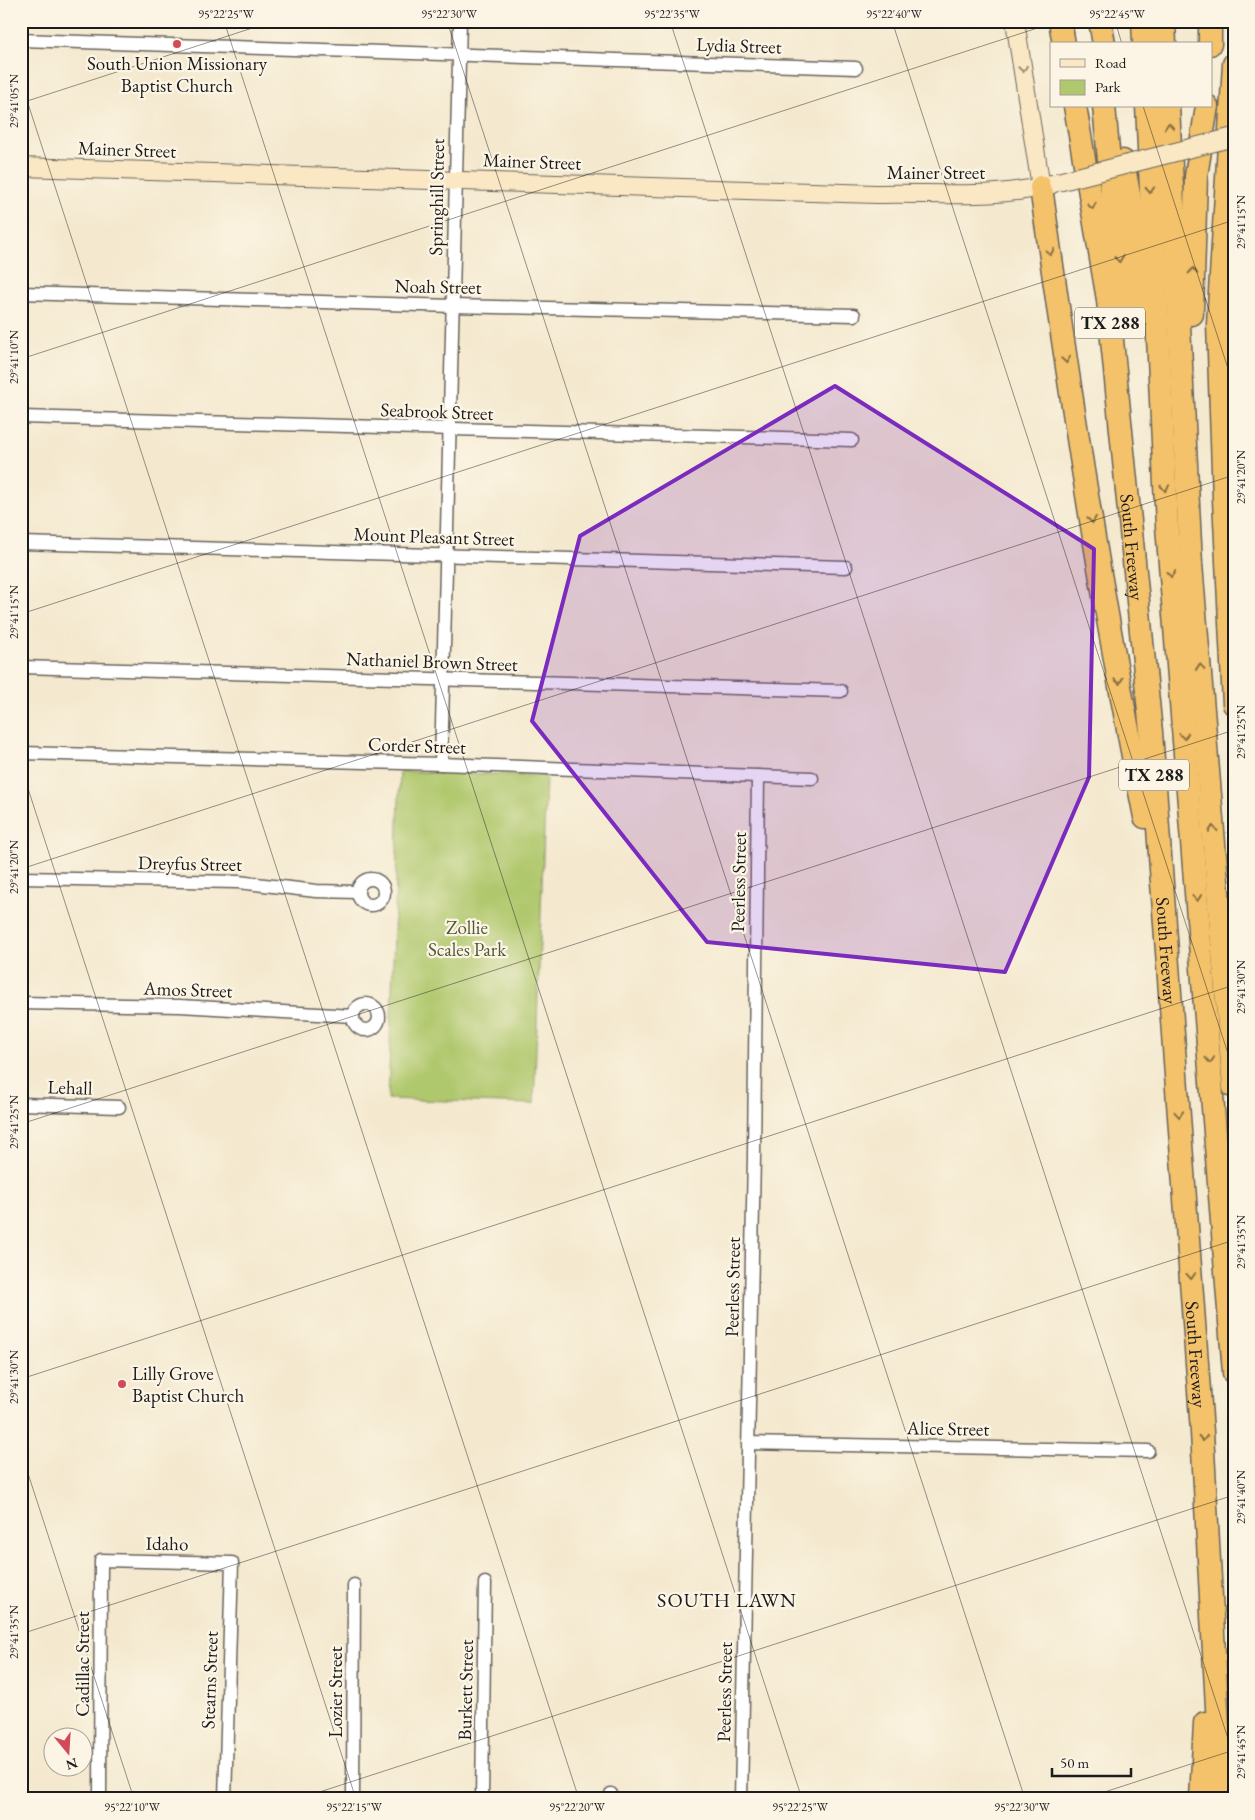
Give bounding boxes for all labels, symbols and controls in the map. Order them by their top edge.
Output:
text: 95°22'25"W [198,6,255,22]
text: 95°22'30"W [421,6,478,22]
text: 95°22'35"W [644,6,701,22]
text: 95°22'40"W [866,6,923,22]
text: 95°22'45"W [1089,6,1146,22]
street label: Lydia Street [696,32,782,59]
marker: South Union Missionary Baptist Church [171,38,183,50]
legend [1050,42,1212,108]
place label: South Union Missionary Baptist Church [87,51,268,98]
text: Road [1095,53,1127,72]
one-way arrow [1017,66,1028,74]
text: 29°41'05"N [6,74,22,128]
text: Park [1095,77,1122,96]
one-way arrow [1163,121,1174,129]
street label: Mainer Street [77,135,177,164]
street label: Springhill Street [423,138,450,256]
street label: Mainer Street [482,147,582,176]
street label: Mainer Street [887,160,985,185]
one-way arrow [1145,186,1156,194]
text: 29°41'15"N [1233,195,1249,249]
one-way arrow [1086,202,1096,210]
one-way arrow [1044,249,1055,257]
one-way arrow [1113,256,1124,264]
one-way arrow [1188,267,1198,274]
street label: Noah Street [394,273,482,300]
road number: TX 288 [1075,307,1145,338]
text: 29°41'10"N [6,330,22,384]
one-way arrow [1060,356,1071,364]
street label: Seabrook Street [380,397,494,426]
text: 29°41'20"N [1233,450,1249,504]
one-way arrow [1160,484,1171,492]
street label: South Freeway [1114,493,1150,602]
one-way arrow [1086,517,1097,525]
street label: Mount Pleasant Street [353,521,515,552]
one-way arrow [1165,570,1176,578]
text: 29°41'15"N [6,585,22,639]
street label: Nathaniel Brown Street [346,646,518,677]
one-way arrow [1195,663,1206,671]
one-way arrow [1113,676,1123,685]
text: 29°41'25"N [1233,705,1249,759]
street label: Corder Street [367,731,466,760]
one-way arrow [1178,732,1189,740]
road number: TX 288 [1119,760,1189,790]
one-way arrow [1208,825,1219,833]
street label: Peerless Street [725,832,752,932]
text: 29°41'20"N [6,840,22,894]
street label: Dreyfus Street [138,850,242,877]
one-way arrow [1191,894,1202,902]
street label: South Freeway [1150,896,1183,1006]
park label: Zollie Scales Park [428,915,507,962]
text: 29°41'30"N [1233,960,1249,1014]
street label: Amos Street [142,975,233,1004]
one-way arrow [1205,1056,1216,1064]
street label: Lehall [47,1074,93,1101]
text: 29°41'25"N [6,1095,22,1149]
one-way arrow [1173,1110,1184,1118]
text: 29°41'35"N [1233,1215,1249,1269]
street label: Peerless Street [719,1237,746,1337]
one-way arrow [1185,1272,1196,1280]
street label: South Freeway [1179,1300,1212,1409]
text: 29°41'30"N [6,1350,22,1404]
place label: Lilly Grove Baptist Church [132,1361,244,1408]
marker: Lilly Grove Baptist Church [116,1378,128,1390]
street label: Alice Street [905,1415,990,1442]
one-way arrow [1197,1434,1208,1442]
text: 29°41'40"N [1233,1470,1249,1524]
street label: Idaho [145,1531,189,1556]
district label: SOUTH LAWN [657,1587,797,1613]
text: 29°41'35"N [6,1605,22,1659]
street label: Cadillac Street [70,1611,95,1717]
street label: Stearns Street [195,1631,224,1729]
street label: Burkett Street [452,1639,479,1741]
street label: Peerless Street [711,1642,738,1742]
street label: Lozier Street [323,1646,348,1738]
text: 29°41'45"N [1233,1725,1249,1779]
north arrow [42,1728,92,1778]
scale bar [1052,1745,1131,1777]
text: 50 m [1060,1753,1089,1772]
text: N [63,1754,80,1775]
text: 95°22'10"W [104,1799,161,1815]
text: 95°22'15"W [326,1799,383,1815]
text: 95°22'20"W [549,1799,606,1815]
text: 95°22'25"W [772,1799,829,1815]
text: 95°22'30"W [994,1799,1051,1815]

